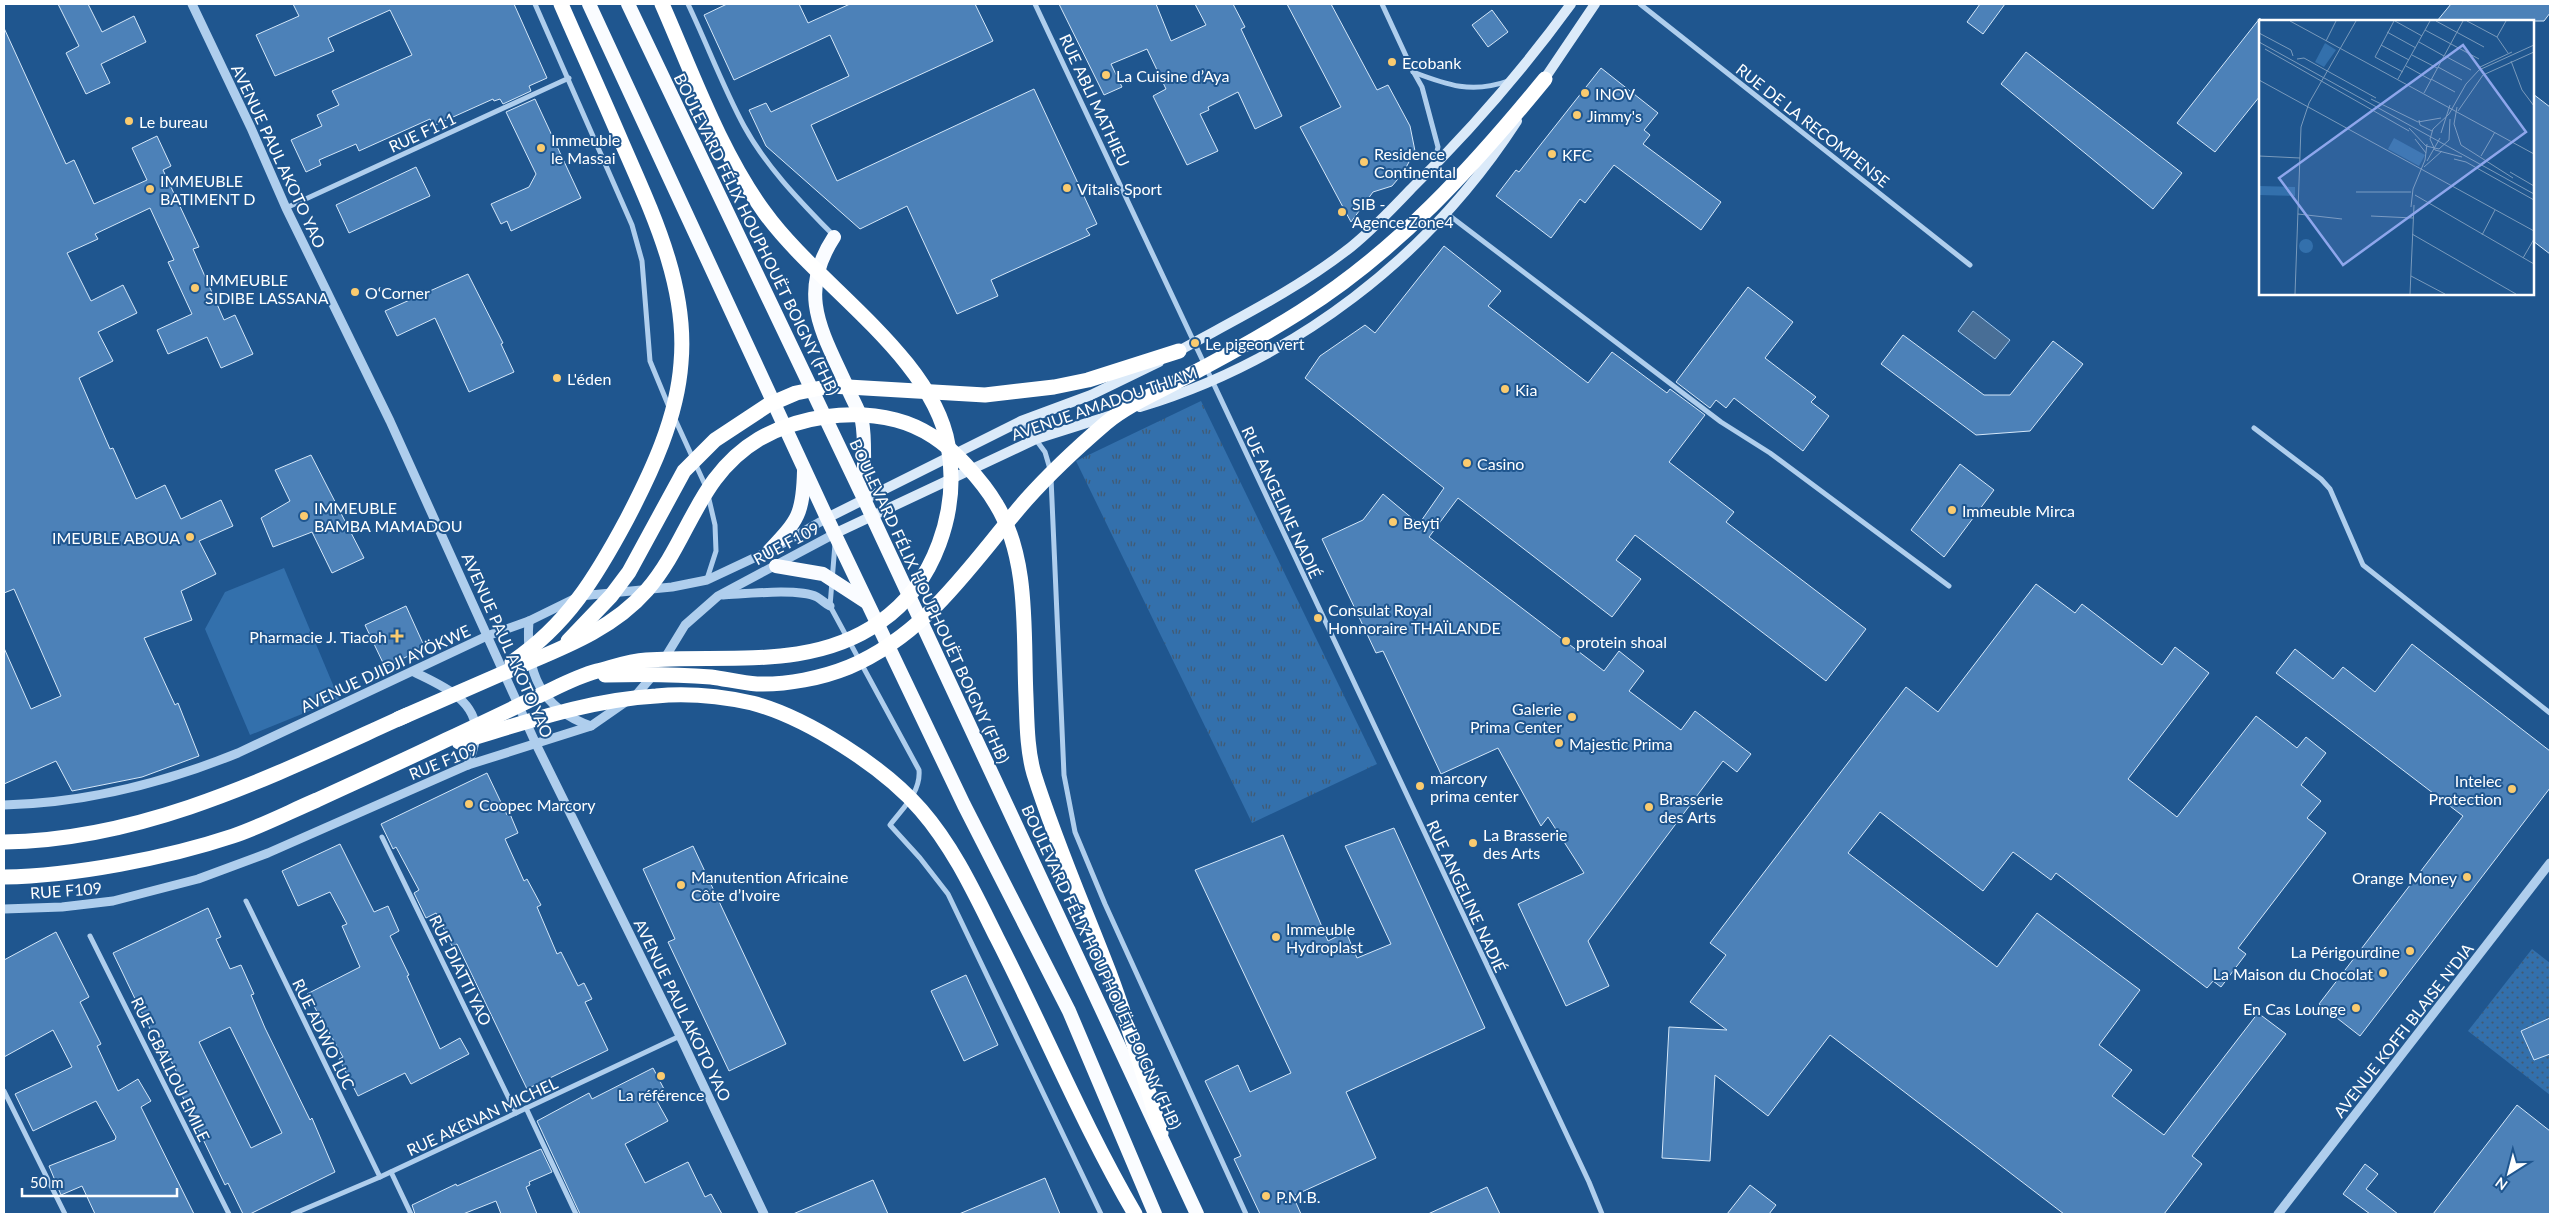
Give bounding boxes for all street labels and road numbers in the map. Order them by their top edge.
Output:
street label: RUE ABLI MATHIEU [1056,31,1134,169]
street label: RUE DE LA RECOMPENSE [1733,59,1893,191]
street label: AVENUE PAUL AKOTO YAO [228,61,330,251]
street label: BOULEVARD FÉLIX HOUPHOUËT BOIGNY (FHB) [671,70,843,398]
street label: RUE F111 [385,108,459,156]
street label: AVENUE AMADOU THIAM [1008,362,1200,444]
street label: RUE ANGELINE NADIÉ [1238,423,1326,581]
street label: BOULEVARD FÉLIX HOUPHOUËT BOIGNY (FHB) [846,436,1014,766]
street label: RUE F109 [750,518,822,568]
street label: AVENUE PAUL AKOTO YAO [459,550,557,741]
street label: AVENUE DJIDJI AYÖKWE [297,620,473,716]
street label: RUE F109 [406,739,480,783]
street label: BOULEVARD FÉLIX HOUPHOUËT BOIGNY (FHB) [1018,802,1186,1132]
street label: RUE ANGELINE NADIÉ [1423,817,1511,975]
street label: RUE F109 [29,878,103,902]
street label: RUE DIATTI YAO [426,912,496,1028]
street label: AVENUE PAUL AKOTO YAO [631,916,736,1104]
street label: AVENUE KOFFI BLAISE N'DIA [2329,939,2477,1121]
street label: RUE ADWO LUC [289,975,359,1093]
street label: RUE GBALLOU EMILE [128,994,214,1144]
street label: RUE AKENAN MICHEL [404,1073,560,1159]

